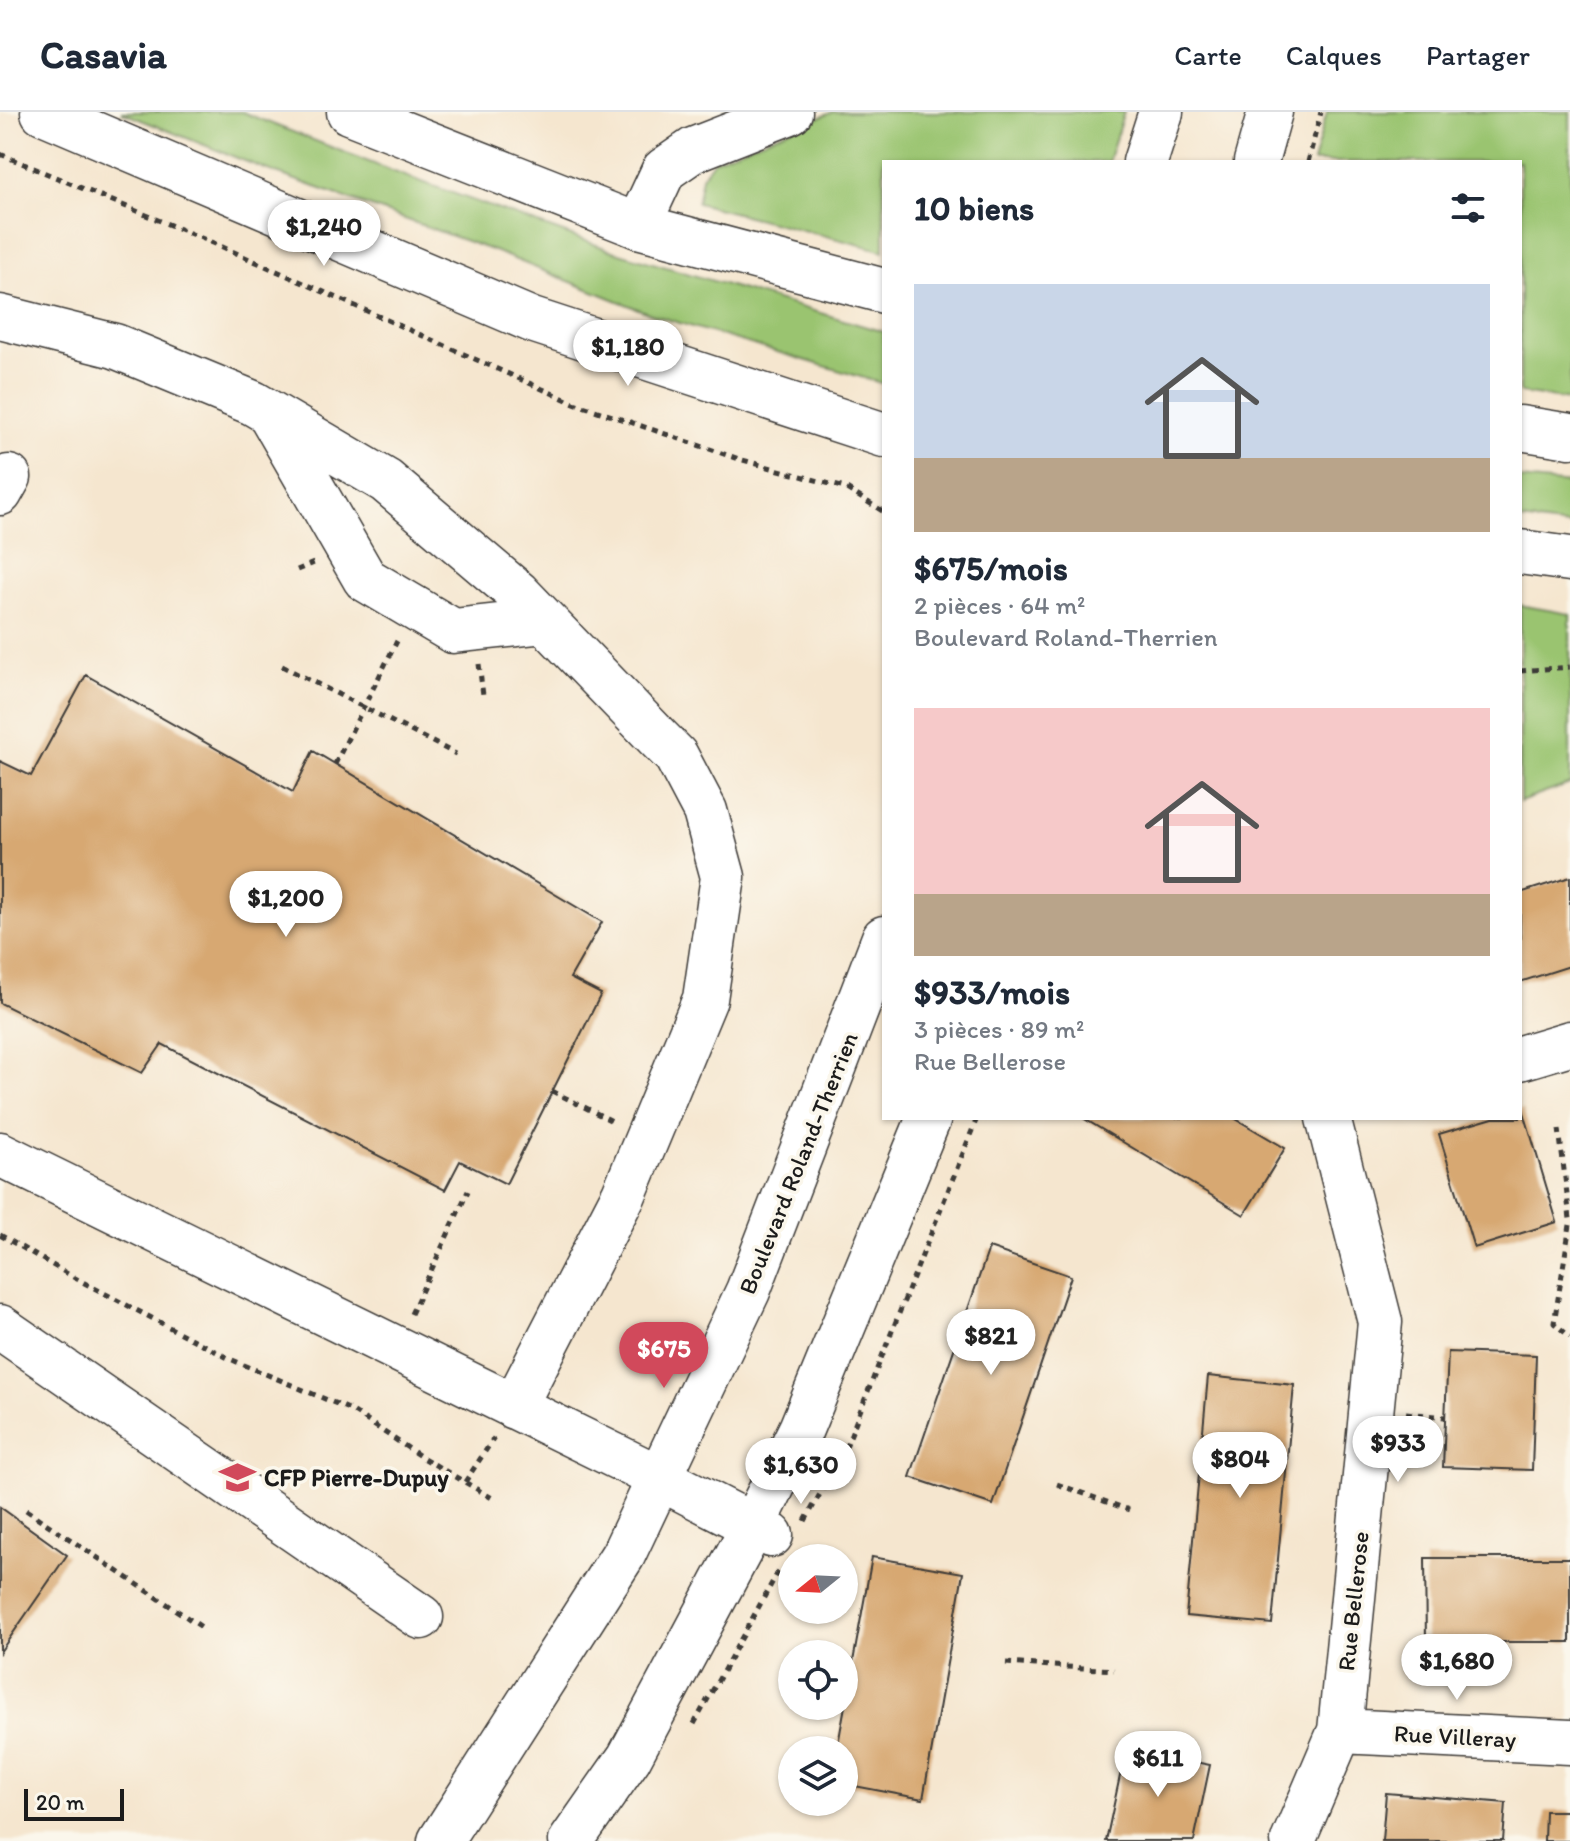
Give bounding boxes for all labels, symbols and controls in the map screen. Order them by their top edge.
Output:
text: Casavia [40,32,167,78]
text: Carte [1174,38,1242,72]
text: Calques [1286,38,1382,72]
text: Partager [1426,38,1530,72]
icon: filters [1446,186,1490,230]
text: 10 biens [914,188,1034,229]
pin: $1,240 [259,200,389,268]
text: $1,240 [286,210,362,242]
pin: $1,180 [563,320,693,388]
text: $1,180 [591,330,665,362]
icon: home [1130,336,1274,480]
text: $675/mois [914,548,1068,589]
text: 2 pièces · 64 m² [914,589,1085,621]
text: Boulevard Roland-Therrien [914,621,1218,653]
icon: home [1130,760,1274,904]
pin: $1,200 [221,871,351,939]
text: $1,200 [247,881,325,913]
text: $933/mois [914,972,1070,1013]
text: 3 pièces · 89 m² [914,1013,1084,1045]
street label: Boulevard Roland-Therrien [732,1027,864,1298]
text: Rue Bellerose [914,1045,1066,1077]
pin: $821 [944,1309,1038,1377]
text: $821 [964,1319,1018,1351]
pin: $675 [617,1322,711,1390]
text: $675 [637,1332,691,1364]
pin: $933 [1351,1416,1445,1484]
text: $933 [1370,1426,1426,1458]
pin: $804 [1193,1432,1287,1500]
pin: $1,630 [736,1438,866,1506]
text: $804 [1210,1442,1270,1474]
text: $1,630 [763,1448,839,1480]
school or university icon: CFP Pierre-Dupuy [219,1458,257,1496]
place label: CFP Pierre-Dupuy [264,1463,449,1493]
street label: Rue Bellerose [1331,1530,1375,1672]
north arrow [778,1544,858,1624]
map controls [778,1544,858,1816]
pin: $1,680 [1392,1634,1522,1702]
button: locate [778,1640,858,1720]
text: $1,680 [1419,1644,1495,1676]
street label: Rue Villeray [1393,1718,1517,1754]
pin: $611 [1111,1731,1205,1799]
button: layers [778,1736,858,1816]
text: $611 [1132,1741,1184,1773]
scale bar [24,1785,124,1821]
text: 20 m [36,1789,85,1816]

